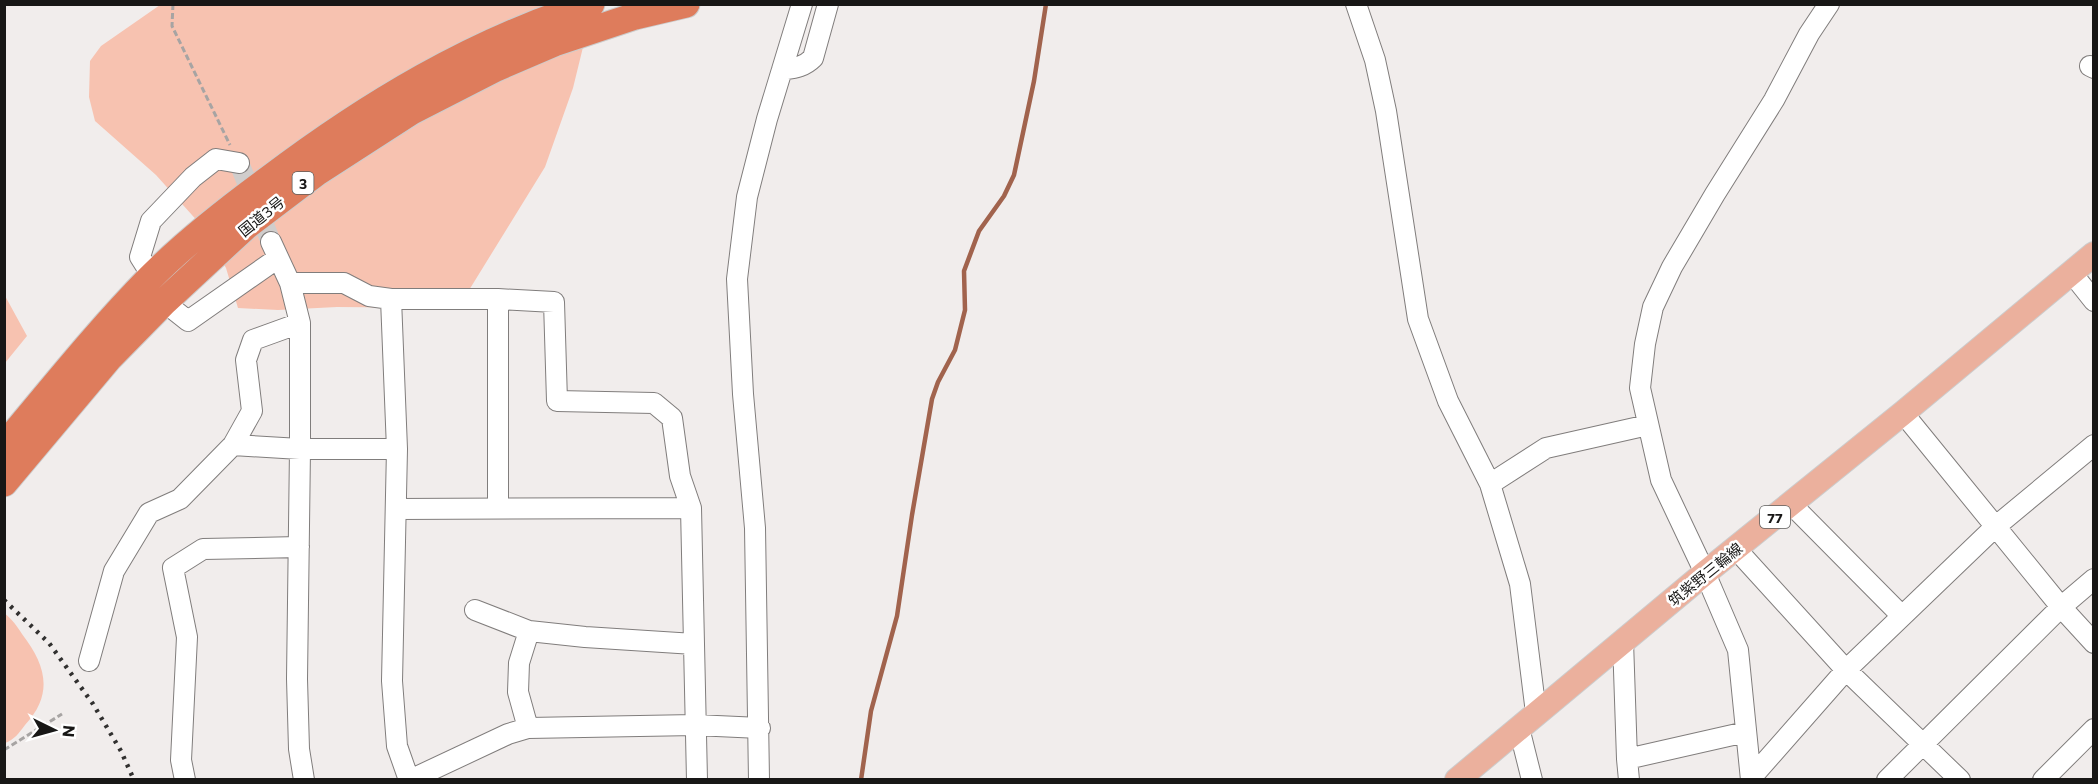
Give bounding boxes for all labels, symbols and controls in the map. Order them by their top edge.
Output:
road number: 3 [292,172,314,194]
street label: 国道3号 [235,192,287,240]
road number: 77 [1760,506,1790,528]
street label: 筑紫野三輪線 [1664,539,1746,609]
north arrow [24,700,84,760]
text: N [59,725,79,738]

